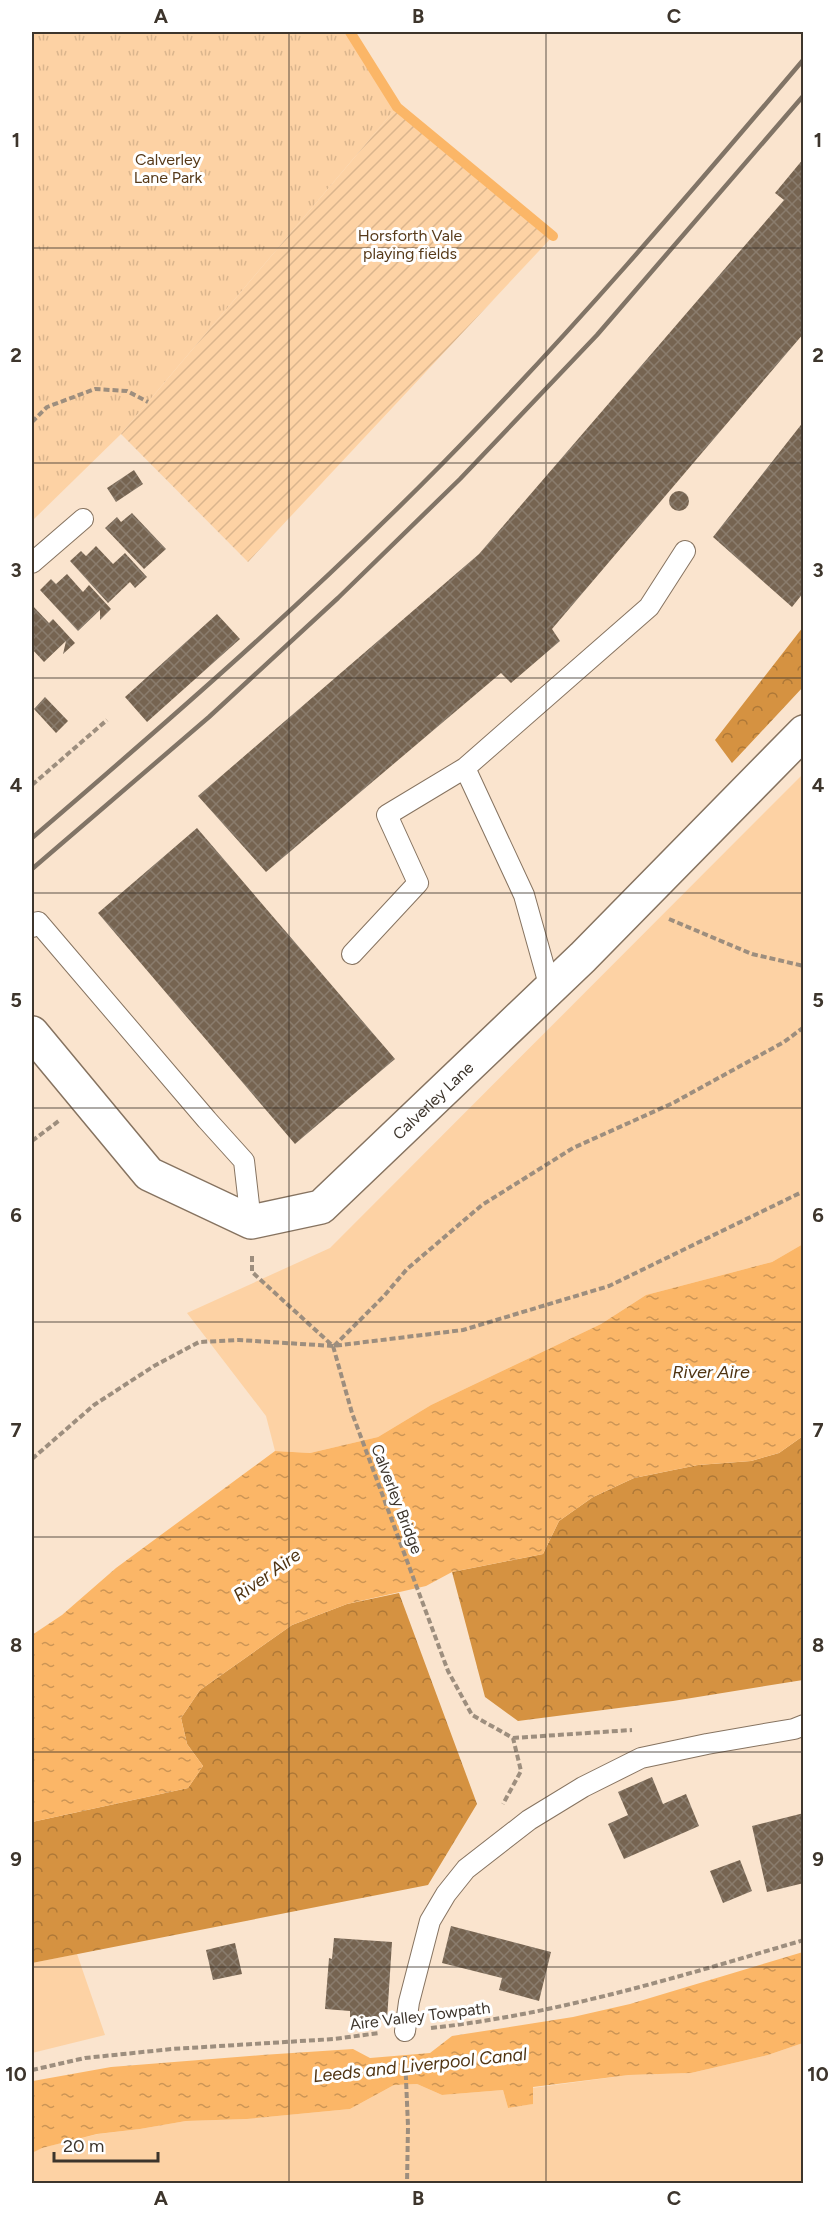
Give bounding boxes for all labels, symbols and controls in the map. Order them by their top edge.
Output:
text: A [154,4,169,28]
text: B [412,4,424,28]
text: C [667,4,681,28]
text: 1 [12,128,20,152]
text: 1 [814,128,822,152]
park label: Calverley Lane Park [134,150,203,187]
park label: Horsforth Vale playing fields [358,226,463,263]
text: 2 [10,343,22,367]
text: 2 [812,343,824,367]
text: 3 [10,558,22,582]
text: 3 [812,558,824,582]
text: 4 [10,773,23,797]
text: 4 [812,773,825,797]
text: 5 [10,988,22,1012]
text: 5 [812,988,824,1012]
street label: Calverley Lane [389,1057,477,1143]
text: 6 [10,1203,22,1227]
text: 6 [812,1203,824,1227]
water label: River Aire [672,1361,750,1383]
text: 7 [10,1418,22,1442]
text: 7 [812,1418,824,1442]
street label: Calverley Bridge [367,1441,427,1557]
water label: River Aire [229,1544,305,1606]
text: 8 [10,1633,22,1657]
text: 8 [812,1633,824,1657]
text: 9 [10,1847,22,1871]
text: 9 [812,1847,824,1871]
street label: Aire Valley Towpath [349,1998,491,2034]
water label: Leeds and Liverpool Canal [312,2043,529,2087]
text: 10 [5,2062,27,2086]
text: 10 [807,2062,829,2086]
scale bar [54,2125,158,2163]
text: 20 m [63,2135,104,2157]
text: A [154,2186,169,2210]
text: B [412,2186,424,2210]
text: C [667,2186,681,2210]

